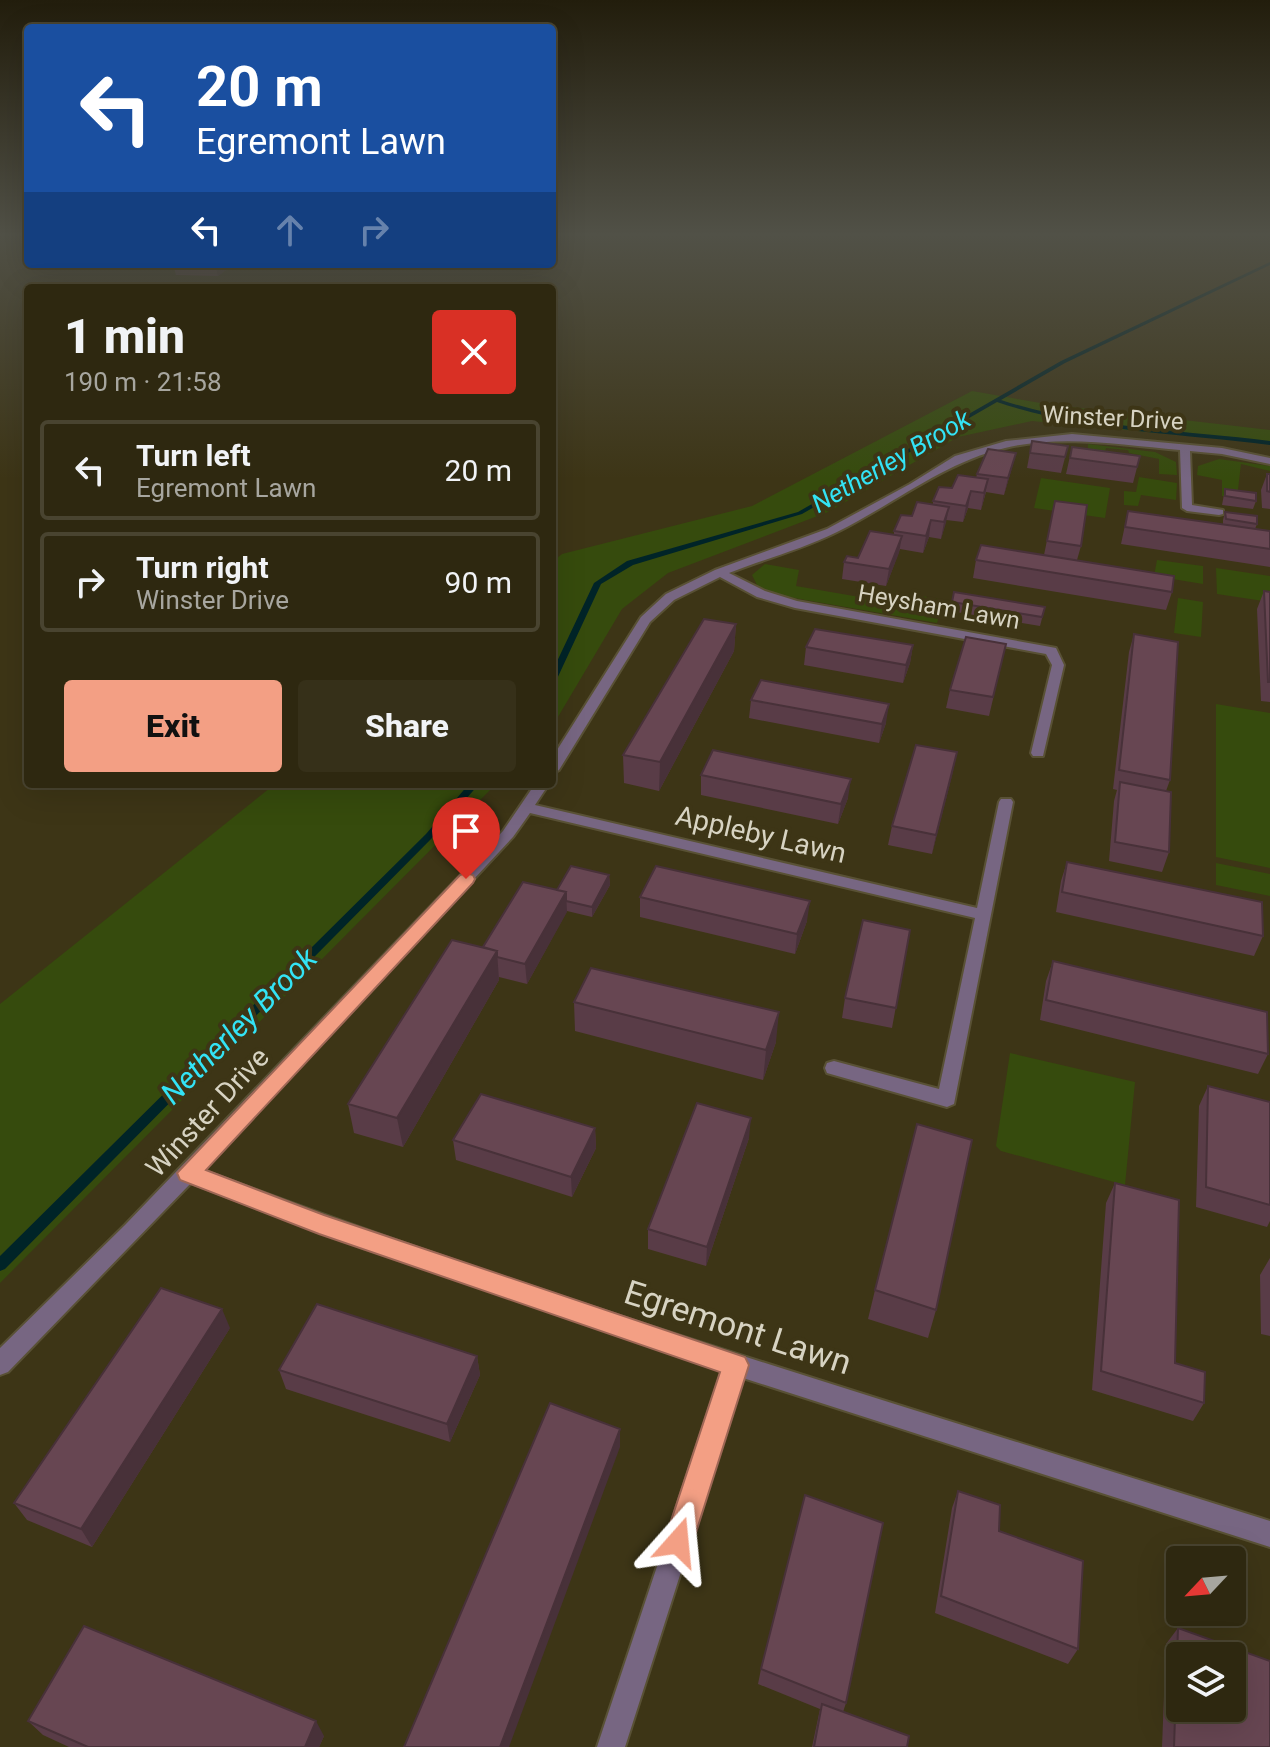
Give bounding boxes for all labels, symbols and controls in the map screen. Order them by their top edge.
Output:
text: 20 m [196,54,323,120]
icon: left [64,56,168,160]
text: Egremont Lawn [196,121,446,163]
icon: left [184,208,228,252]
icon: ahead [268,208,312,252]
icon: right [352,208,396,252]
text: 1 min [64,308,185,365]
button: close [432,310,516,394]
text: 190 m · 21:58 [64,367,222,397]
street label: Winster Drive [1042,400,1184,436]
water label: Netherley Brook [806,403,977,519]
text: Turn left [136,438,251,473]
icon: left [68,448,112,492]
text: 20 m [445,453,512,488]
text: Egremont Lawn [136,473,316,503]
text: Turn right [136,550,269,585]
icon: right [68,560,112,604]
text: 90 m [445,565,512,600]
street label: Heysham Lawn [856,579,1022,635]
text: Winster Drive [136,585,289,615]
button: Exit [64,680,282,772]
button: Share [298,680,516,772]
pin [432,797,500,879]
street label: Appleby Lawn [672,799,849,870]
icon: arrive [444,809,488,853]
water label: Netherley Brook [153,940,325,1111]
street label: Winster Drive [139,1041,276,1184]
street label: Egremont Lawn [620,1272,856,1382]
position arrow [636,1500,720,1584]
north arrow [1166,1546,1246,1626]
map controls [1166,1546,1246,1722]
button: layers [1166,1642,1246,1722]

